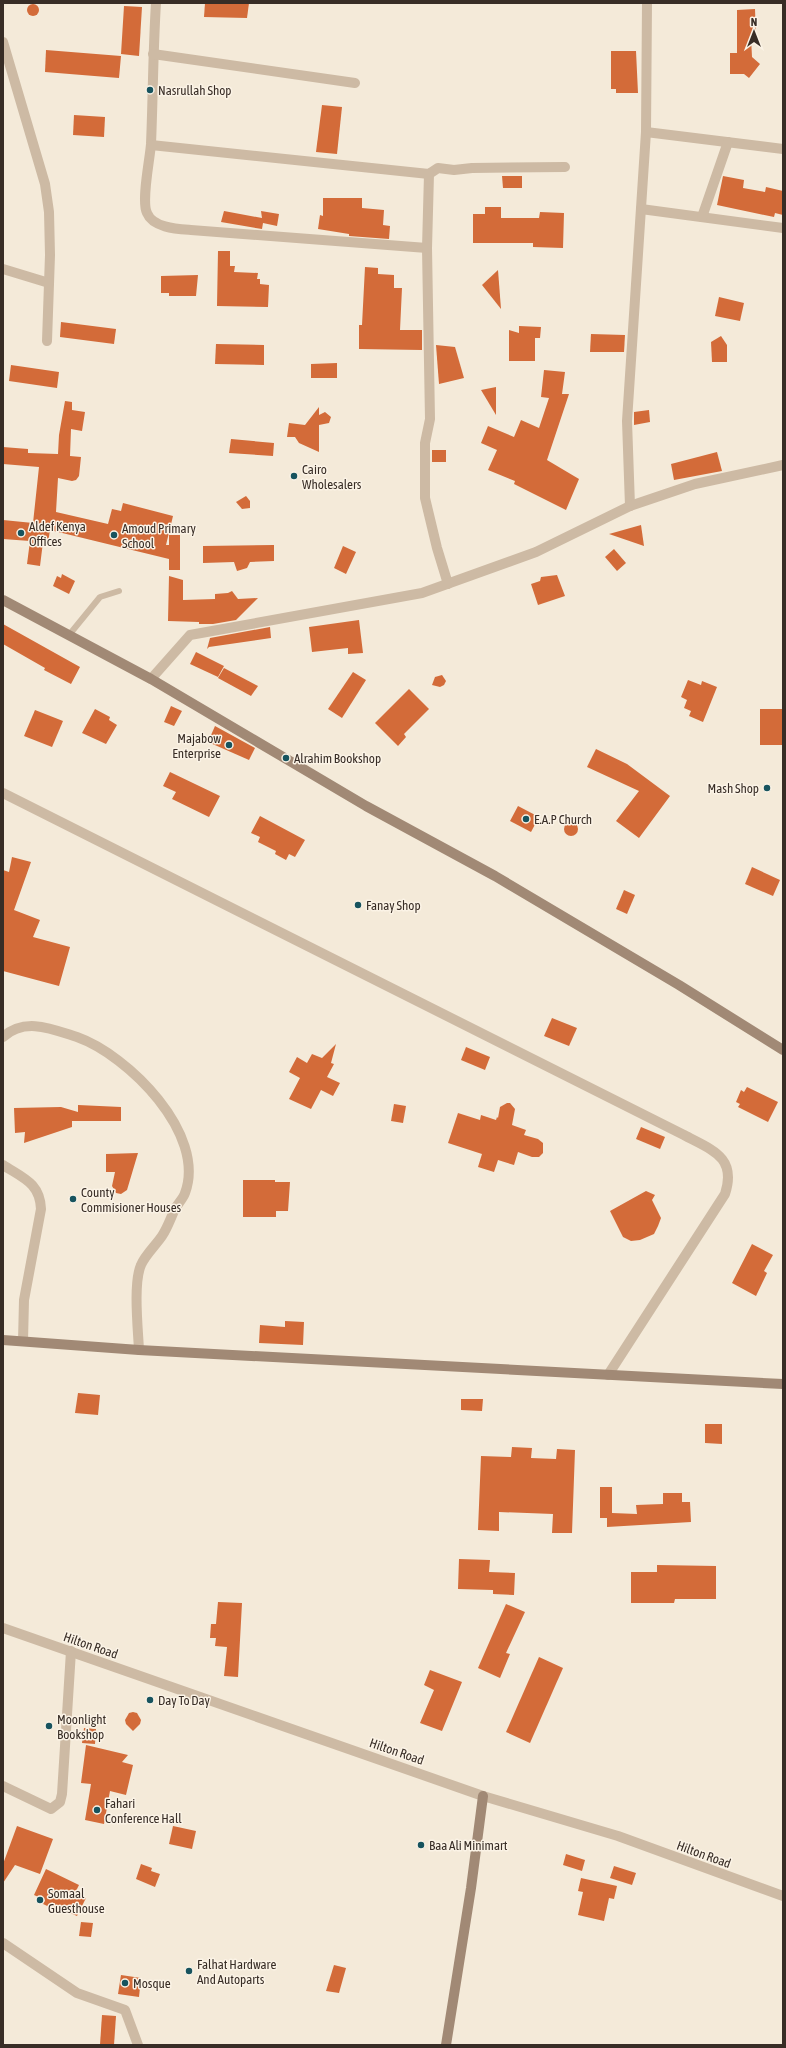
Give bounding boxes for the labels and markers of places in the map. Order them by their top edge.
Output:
place label: Nasrullah Shop [158,83,231,98]
marker: Nasrullah Shop [145,85,155,95]
place label: Cairo Wholesalers [302,462,362,492]
marker: Cairo Wholesalers [289,471,299,481]
place label: Aldef Kenya Offices [29,519,86,549]
place label: Amoud Primary School [122,521,196,551]
marker: Aldef Kenya Offices [16,528,26,538]
marker: Amoud Primary School [109,530,119,540]
place label: Majabow Enterprise [172,731,221,761]
marker: Majabow Enterprise [224,740,234,750]
place label: Alrahim Bookshop [294,751,381,766]
marker: Alrahim Bookshop [281,753,291,763]
place label: Mash Shop [708,781,759,796]
marker: Mash Shop [762,783,772,793]
place label: E.A.P Church [534,812,592,827]
marker: E.A.P Church [521,814,531,824]
place label: Fanay Shop [366,898,421,913]
marker: Fanay Shop [353,900,363,910]
place label: County Commisioner Houses [81,1185,182,1215]
marker: County Commisioner Houses [68,1194,78,1204]
place label: Day To Day [158,1693,211,1708]
marker: Day To Day [145,1695,155,1705]
place label: Moonlight Bookshop [57,1712,107,1742]
marker: Moonlight Bookshop [44,1721,54,1731]
place label: Fahari Conference Hall [105,1796,182,1826]
marker: Fahari Conference Hall [92,1805,102,1815]
place label: Baa Ali Minimart [429,1838,508,1853]
marker: Baa Ali Minimart [416,1840,426,1850]
place label: Somaal Guesthouse [48,1886,105,1916]
marker: Somaal Guesthouse [35,1895,45,1905]
place label: Falhat Hardware And Autoparts [197,1957,276,1987]
marker: Falhat Hardware And Autoparts [184,1966,194,1976]
place label: Mosque [133,1976,171,1991]
marker: Mosque [120,1978,130,1988]

